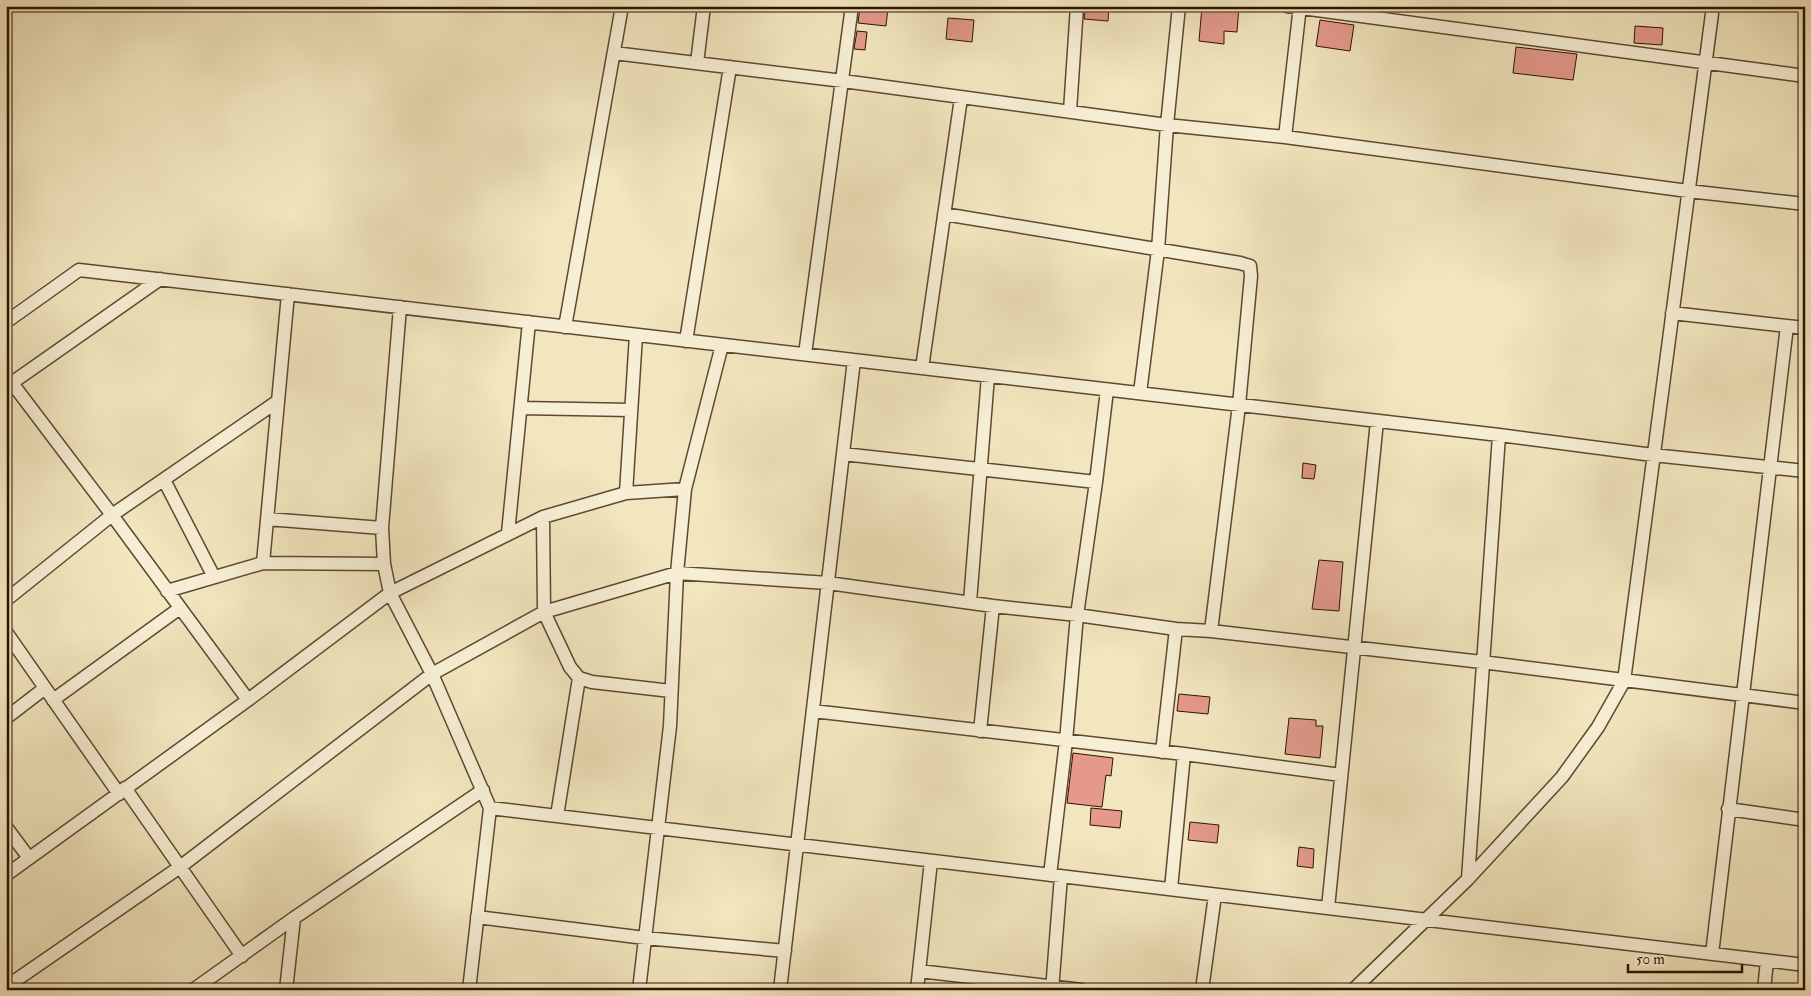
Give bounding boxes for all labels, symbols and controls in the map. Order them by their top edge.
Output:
scale bar [1628,941,1742,973]
text: 50 m [1636,950,1665,969]

